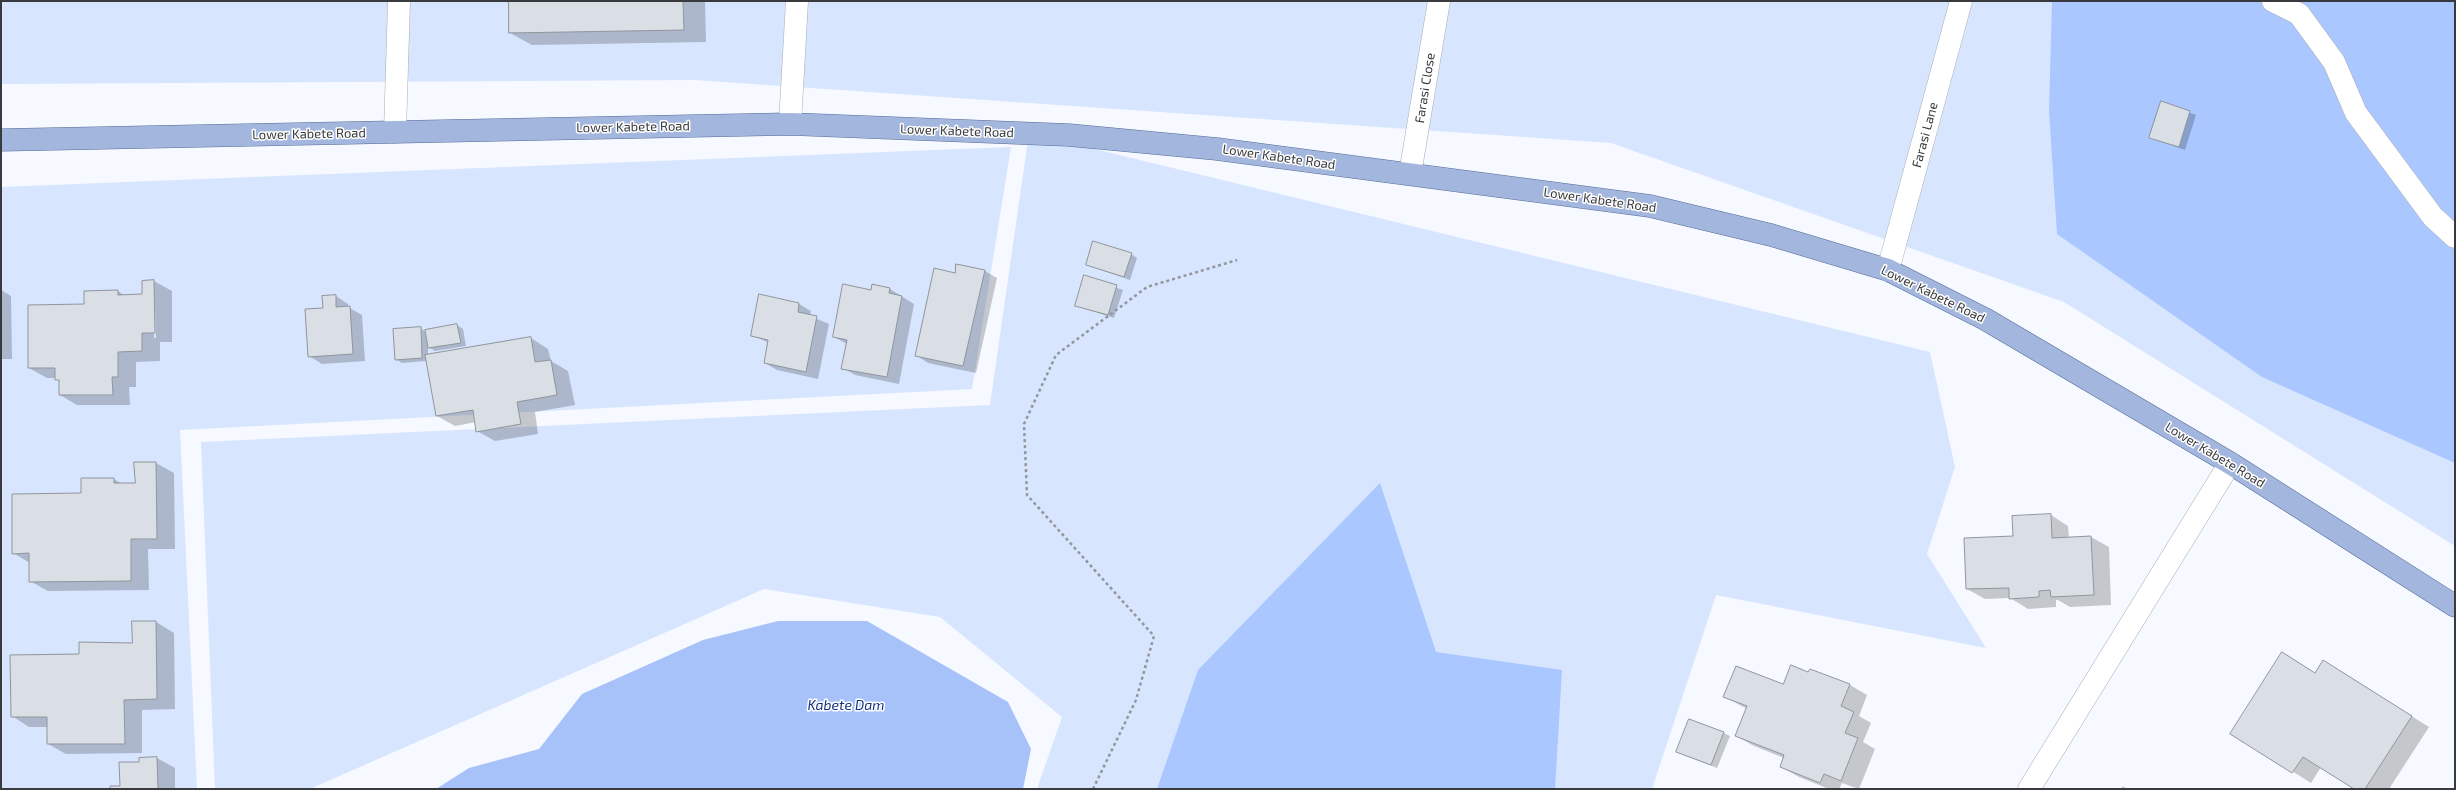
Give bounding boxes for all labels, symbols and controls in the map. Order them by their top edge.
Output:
street label: Farasi Close [1412,52,1438,124]
street label: Farasi Lane [1909,100,1941,170]
street label: Lower Kabete Road [576,118,690,136]
street label: Lower Kabete Road [900,121,1014,141]
street label: Lower Kabete Road [252,125,366,143]
street label: Lower Kabete Road [1222,141,1336,173]
street label: Lower Kabete Road [1543,184,1657,216]
street label: Lower Kabete Road [1878,262,1988,326]
street label: Lower Kabete Road [2162,419,2268,491]
water label: Kabete Dam [807,697,885,713]

